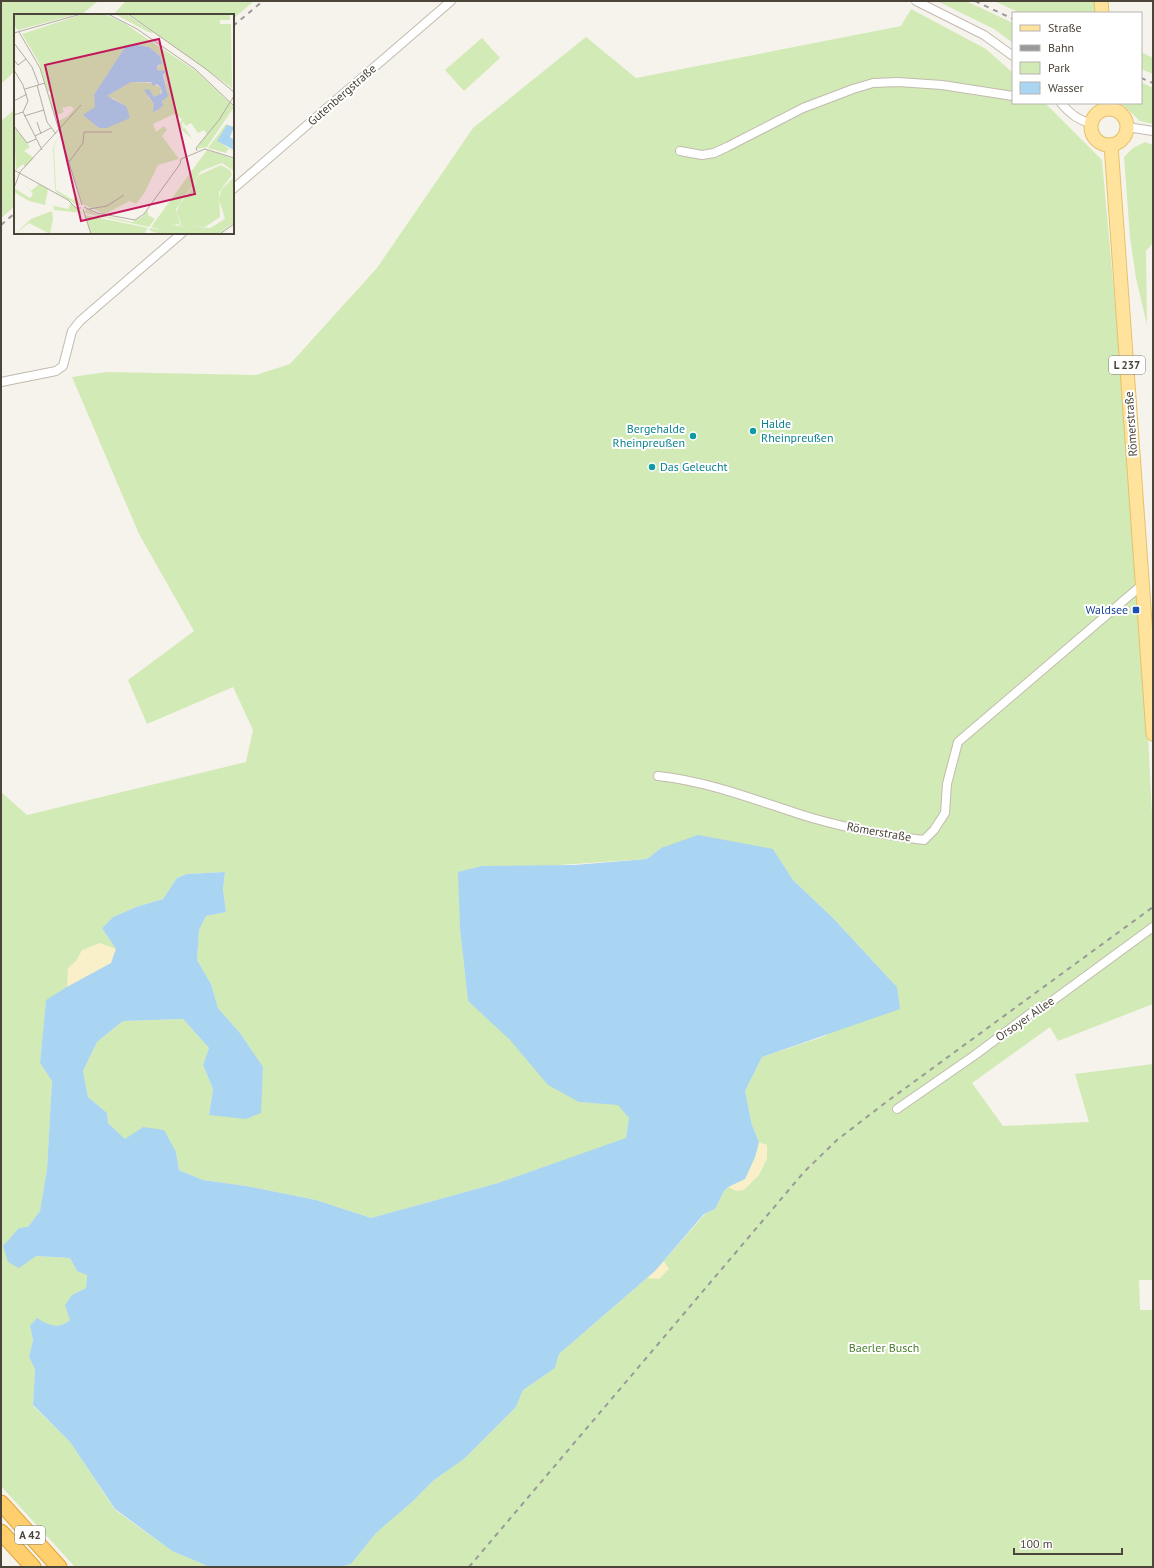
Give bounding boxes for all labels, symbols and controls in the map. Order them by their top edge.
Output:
legend [1012,12,1142,104]
inset map [14,14,234,234]
text: Straße [1048,20,1082,35]
text: Bahn [1048,40,1074,55]
text: Park [1048,60,1070,75]
street label: Gutenbergstraße [304,61,379,128]
text: Wasser [1048,80,1084,95]
road number: L 237 [1109,356,1145,374]
street label: Römerstraße [1121,391,1140,457]
place label: Halde Rheinpreußen [761,416,833,445]
place label: Bergehalde Rheinpreußen [613,421,685,450]
marker: Halde Rheinpreußen [748,426,758,436]
marker: Bergehalde Rheinpreußen [688,431,698,441]
place label: Das Geleucht [660,459,728,474]
marker: Das Geleucht [647,462,657,472]
place label: Waldsee [1086,602,1128,617]
marker: Waldsee [1131,605,1141,615]
street label: Römerstraße [846,818,913,845]
street label: Orsoyer Allee [992,993,1057,1044]
park label: Baerler Busch [849,1340,919,1355]
road number: A 42 [15,1526,45,1544]
scale bar [1014,1530,1122,1556]
text: 100 m [1020,1536,1053,1551]

